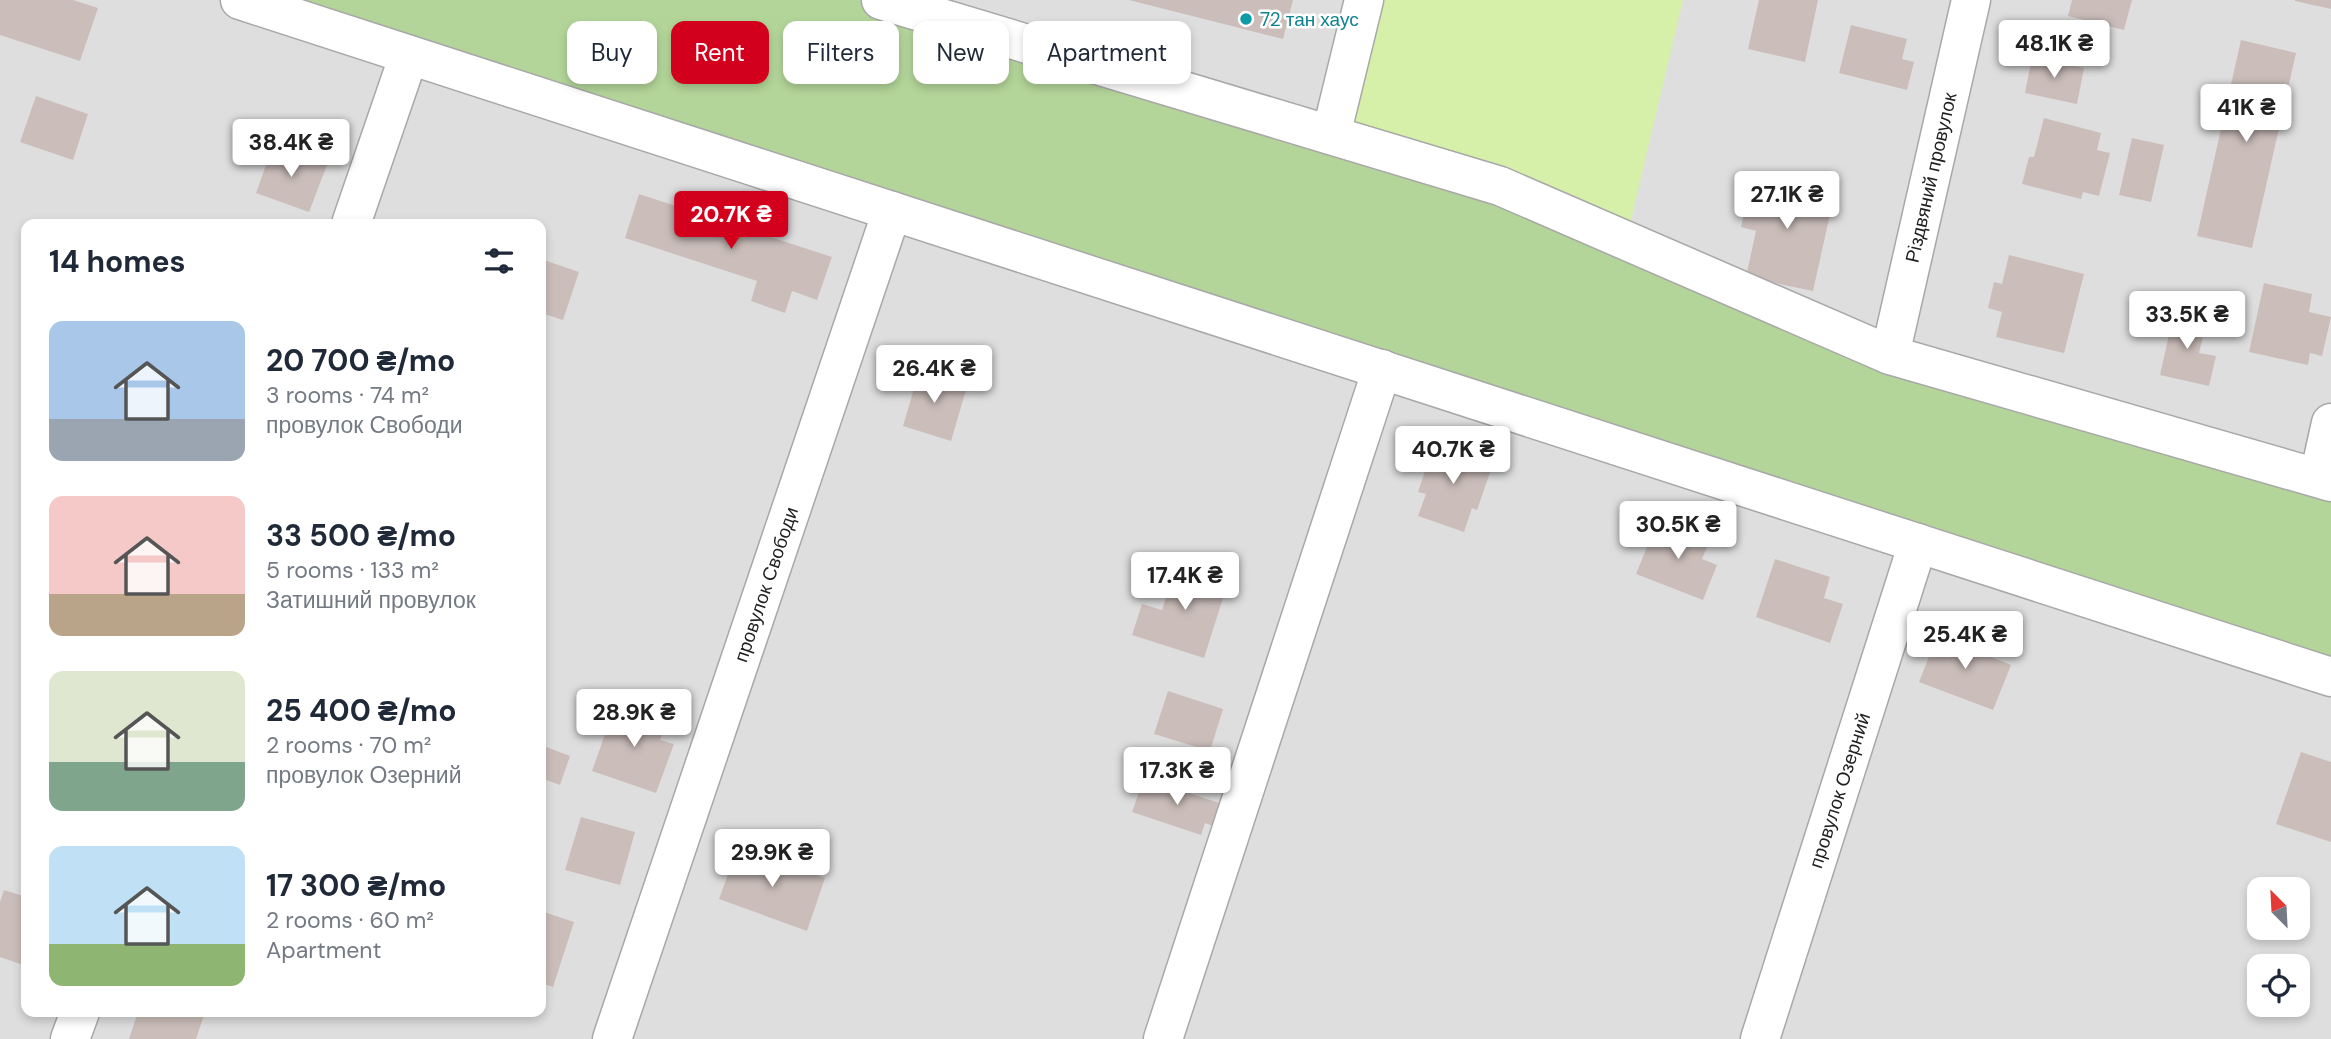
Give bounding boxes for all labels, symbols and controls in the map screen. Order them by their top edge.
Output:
place label: 72 тан хаус [1260,7,1359,32]
marker: 72 тан хаус [1238,11,1254,27]
pin: 48.1K ₴ [1989,20,2119,80]
chip: Buy [567,21,657,84]
chip: Rent [671,21,769,84]
chip: Filters [783,21,899,84]
chip: New [913,21,1009,84]
chip: Apartment [1023,21,1191,84]
text: 48.1K ₴ [2015,28,2093,58]
pin: 41K ₴ [2197,85,2295,144]
street label: Різдвяний провулок [1899,89,1962,265]
text: 41K ₴ [2216,92,2276,122]
pin: 38.4K ₴ [226,120,356,179]
text: 38.4K ₴ [249,127,333,157]
pin: 27.1K ₴ [1722,172,1852,231]
text: 27.1K ₴ [1750,179,1824,209]
pin: 20.7K ₴ [666,191,796,251]
text: 20.7K ₴ [690,199,772,229]
text: 14 homes [49,242,186,281]
icon: filters [480,242,518,280]
pin: 33.5K ₴ [2122,292,2252,351]
text: 33.5K ₴ [2145,299,2229,329]
text: 20 700 ₴/mo [266,341,455,380]
pin: 26.4K ₴ [869,346,999,405]
icon: home [105,349,189,433]
text: 26.4K ₴ [892,353,976,383]
text: 3 rooms · 74 m² [266,380,429,410]
text: провулок Свободи [266,410,463,440]
pin: 40.7K ₴ [1388,426,1518,486]
text: 40.7K ₴ [1411,434,1495,464]
pin: 30.5K ₴ [1613,502,1743,561]
street label: провулок Свободи [728,503,804,665]
text: 30.5K ₴ [1635,509,1721,539]
text: 33 500 ₴/mo [266,516,456,555]
icon: home [105,524,189,608]
pin: 17.4K ₴ [1120,552,1250,612]
text: 5 rooms · 133 m² [266,555,439,585]
text: 17.4K ₴ [1147,560,1223,590]
text: Затишний провулок [266,585,476,615]
pin: 25.4K ₴ [1900,612,2030,671]
text: 25.4K ₴ [1923,619,2007,649]
pin: 28.9K ₴ [569,690,699,749]
text: 25 400 ₴/mo [266,691,457,730]
text: 28.9K ₴ [592,697,676,727]
icon: home [105,699,189,783]
street label: провулок Озерний [1803,709,1876,871]
text: 2 rooms · 70 m² [266,730,431,760]
pin: 17.3K ₴ [1112,748,1242,807]
text: 17.3K ₴ [1140,755,1214,785]
text: провулок Озерний [266,760,462,790]
pin: 29.9K ₴ [707,830,837,889]
text: 29.9K ₴ [731,837,813,867]
text: 17 300 ₴/mo [266,866,446,905]
icon: home [105,874,189,958]
north arrow [2247,877,2310,940]
map controls [2247,877,2310,1017]
text: 2 rooms · 60 m² [266,905,434,935]
text: Apartment [266,935,381,965]
button: locate [2247,954,2310,1017]

